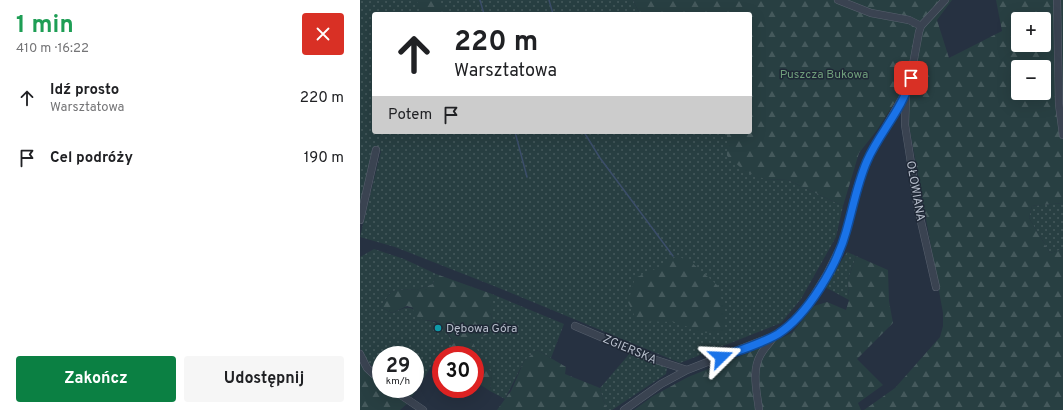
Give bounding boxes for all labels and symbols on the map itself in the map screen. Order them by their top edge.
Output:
pin [894,61,928,95]
park label: Puszcza Bukowa [780,67,868,83]
street label: OŁOWIANA [902,160,928,223]
place label: Dębowa Góra [446,321,517,337]
marker: Dębowa Góra [433,323,443,333]
street label: ZGIERSKA [600,331,659,368]
position arrow [700,336,742,378]
speed limit sign: 30 [432,346,484,398]

